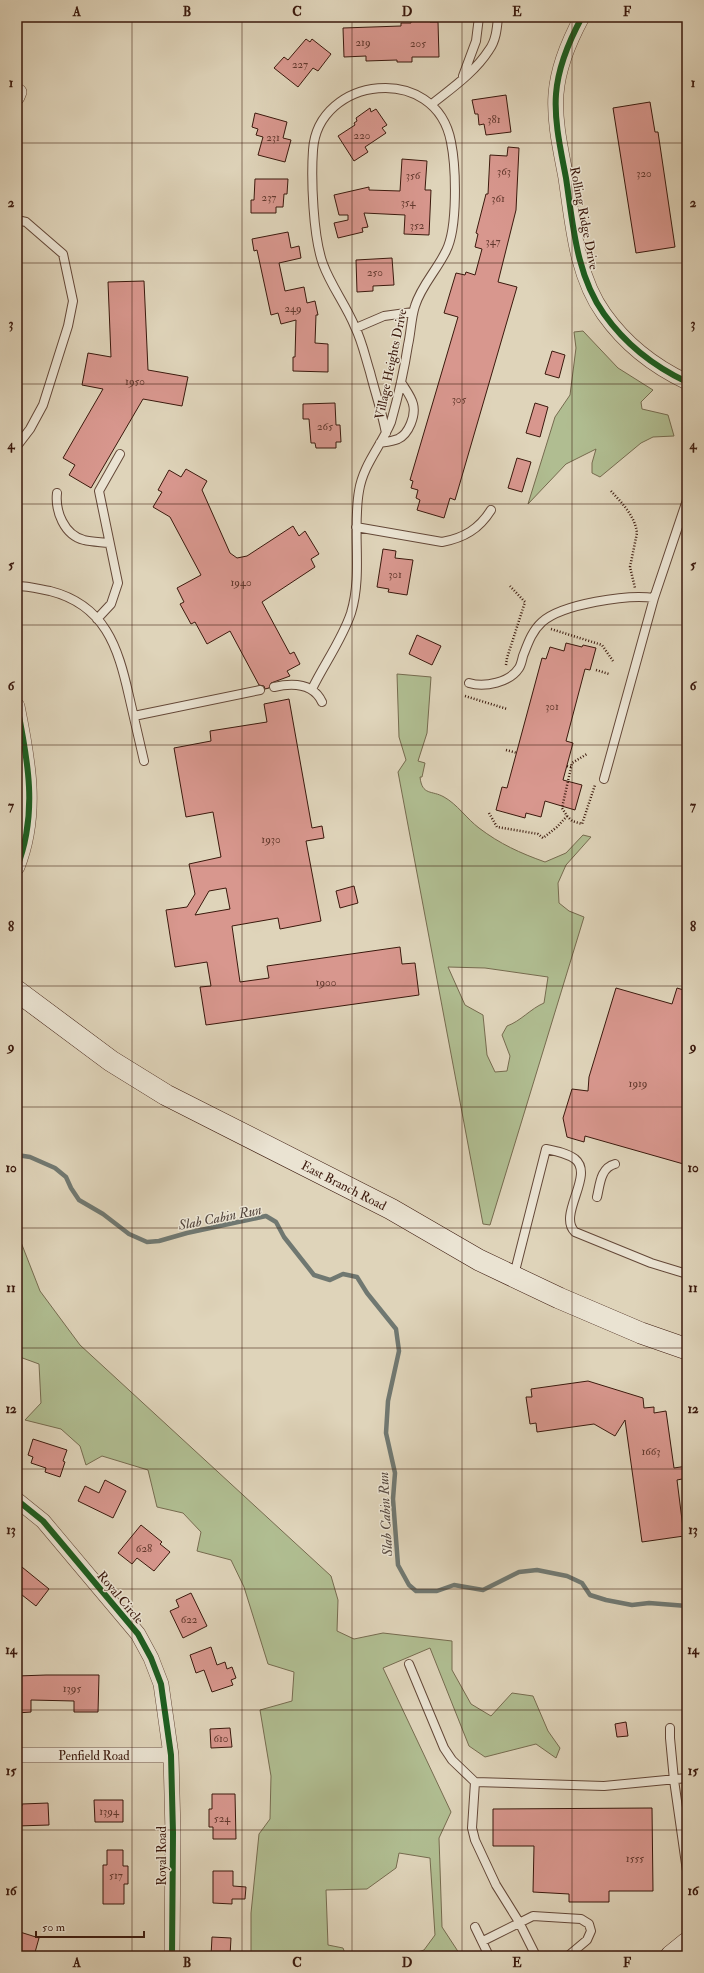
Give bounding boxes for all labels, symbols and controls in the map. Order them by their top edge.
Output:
text: A [72,4,82,20]
text: B [183,4,191,20]
text: C [292,4,302,20]
text: D [402,4,413,20]
text: E [512,4,522,20]
text: F [623,4,632,20]
house number: 219 [355,36,371,49]
house number: 205 [410,37,426,50]
house number: 227 [292,58,308,71]
text: 1 [9,75,14,91]
text: 1 [691,75,696,91]
house number: 381 [487,113,501,126]
house number: 220 [354,129,371,142]
house number: 231 [266,131,280,144]
house number: 363 [497,165,511,178]
street label: Rolling Ridge Drive [566,165,602,272]
house number: 320 [636,167,652,180]
house number: 356 [406,169,422,182]
house number: 237 [262,191,276,204]
house number: 361 [491,192,505,205]
text: 2 [8,195,15,211]
text: 2 [690,195,697,211]
house number: 354 [401,196,416,209]
house number: 352 [410,219,425,232]
house number: 347 [486,235,500,248]
house number: 250 [367,266,383,279]
house number: 249 [284,302,302,315]
street label: Village Heights Drive [371,307,411,421]
text: 3 [9,316,14,332]
text: 3 [691,316,696,332]
house number: 1950 [125,375,145,388]
house number: 305 [452,393,467,406]
house number: 265 [317,420,333,433]
text: 4 [6,437,15,453]
text: 4 [688,437,697,453]
text: 5 [8,557,14,573]
text: 5 [690,557,696,573]
house number: 301 [388,568,402,581]
house number: 1940 [230,576,252,589]
text: 6 [8,678,16,694]
text: 6 [690,678,698,694]
house number: 301 [545,700,559,713]
text: 7 [8,798,15,814]
text: 7 [690,798,697,814]
house number: 1930 [261,833,281,846]
text: 8 [8,919,14,935]
text: 8 [690,919,696,935]
house number: 1900 [316,976,337,989]
text: 9 [6,1039,15,1055]
text: 9 [688,1039,697,1055]
house number: 1919 [629,1077,648,1090]
street label: East Branch Road [298,1158,389,1214]
text: 10 [5,1160,17,1176]
text: 10 [687,1160,699,1176]
water label: Slab Cabin Run [176,1201,264,1234]
text: 11 [6,1280,16,1296]
text: 11 [688,1280,698,1296]
text: 12 [5,1401,17,1417]
text: 12 [687,1401,699,1417]
house number: 1663 [641,1445,661,1458]
water label: Slab Cabin Run [375,1471,396,1558]
text: 13 [6,1522,16,1538]
text: 13 [688,1522,698,1538]
house number: 628 [136,1542,152,1555]
street label: Royal Circle [93,1568,147,1628]
house number: 622 [181,1613,198,1626]
text: 14 [5,1642,18,1658]
text: 14 [687,1642,700,1658]
house number: 1395 [63,1682,81,1695]
house number: 610 [213,1732,229,1745]
street label: Penfield Road [58,1748,130,1764]
text: 15 [6,1763,16,1779]
text: 15 [688,1763,698,1779]
house number: 1394 [99,1805,120,1818]
house number: 524 [214,1812,231,1825]
street label: Royal Road [154,1826,171,1886]
house number: 1555 [626,1852,644,1865]
house number: 517 [109,1869,123,1882]
text: 16 [5,1883,18,1899]
text: 16 [687,1883,700,1899]
scale bar [36,1913,144,1939]
text: 50 m [42,1920,66,1935]
text: A [72,1955,82,1971]
text: B [183,1955,191,1971]
text: C [292,1955,302,1971]
text: D [402,1955,413,1971]
text: E [512,1955,522,1971]
text: F [623,1955,632,1971]

